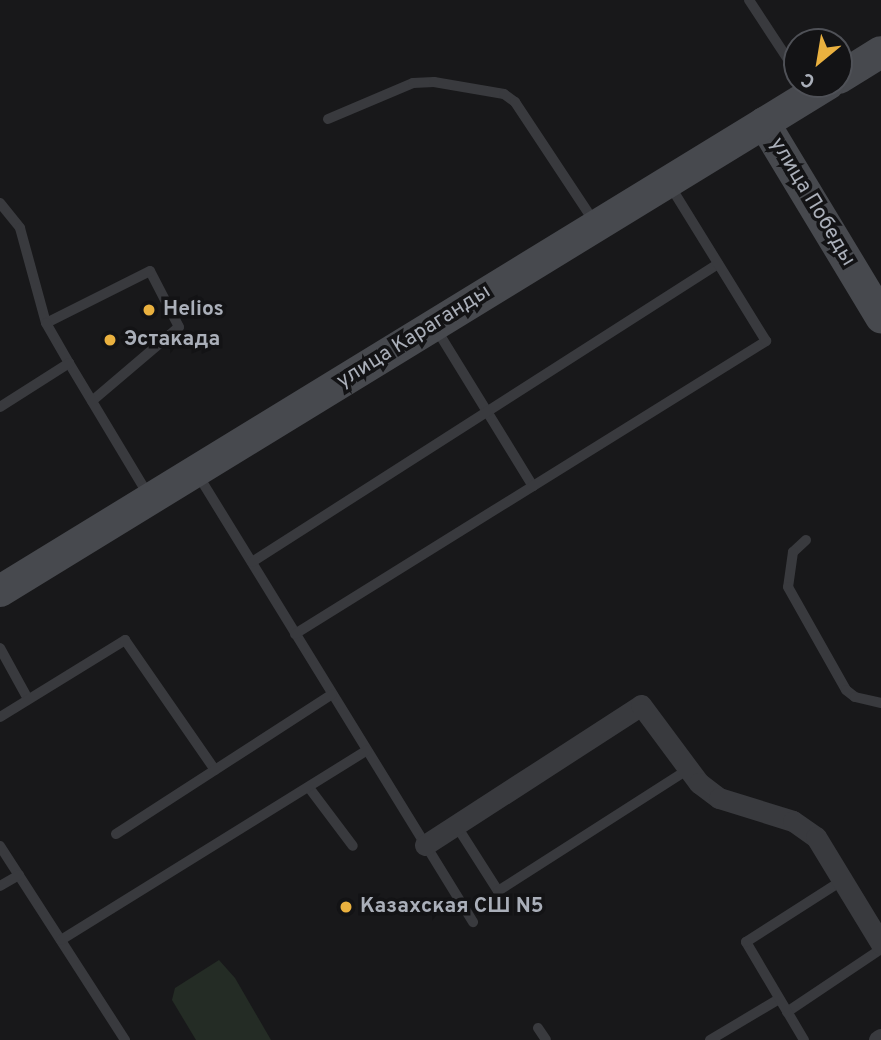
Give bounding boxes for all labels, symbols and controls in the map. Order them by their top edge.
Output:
north arrow [783,28,853,98]
text: С [797,66,820,93]
street label: улица Победы [764,133,860,271]
street label: улица Караганды [332,280,496,394]
place label: Helios [163,297,224,323]
marker: Helios [141,302,157,318]
place label: Эстакада [124,327,220,353]
marker: Эстакада [102,332,118,348]
place label: Казахская СШ N5 [360,894,544,920]
marker: Казахская СШ N5 [338,899,354,915]

